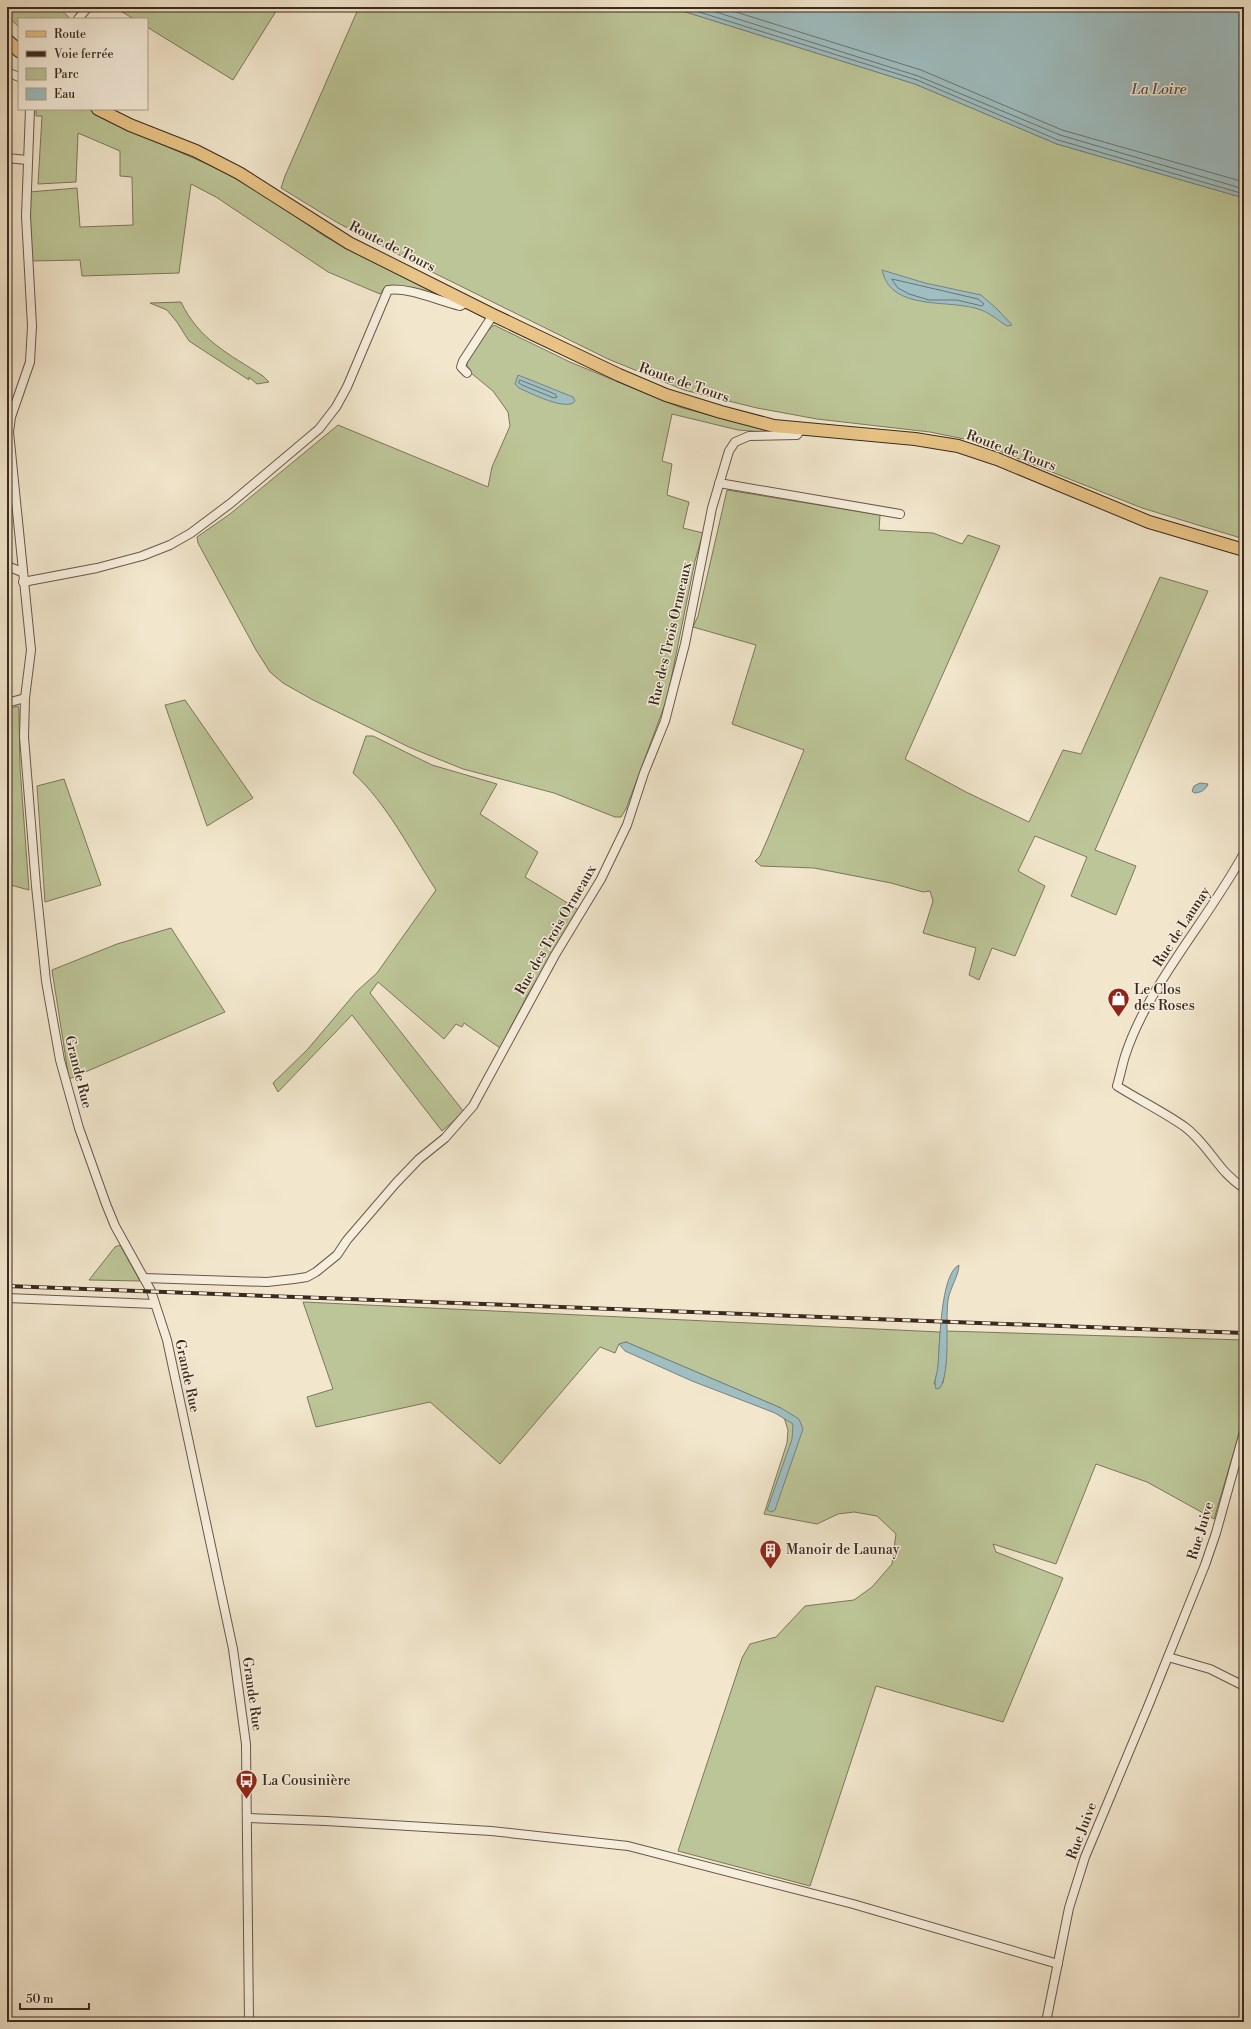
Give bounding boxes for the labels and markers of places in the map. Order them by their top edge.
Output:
place label: Le Clos des Roses [1134,981,1195,1015]
shop icon: Le Clos des Roses [1106,985,1132,1018]
building icon: Manoir de Launay [757,1537,783,1570]
place label: Manoir de Launay [786,1541,900,1559]
bus stop icon: La Cousinière [233,1768,259,1801]
place label: La Cousinière [262,1772,351,1790]

